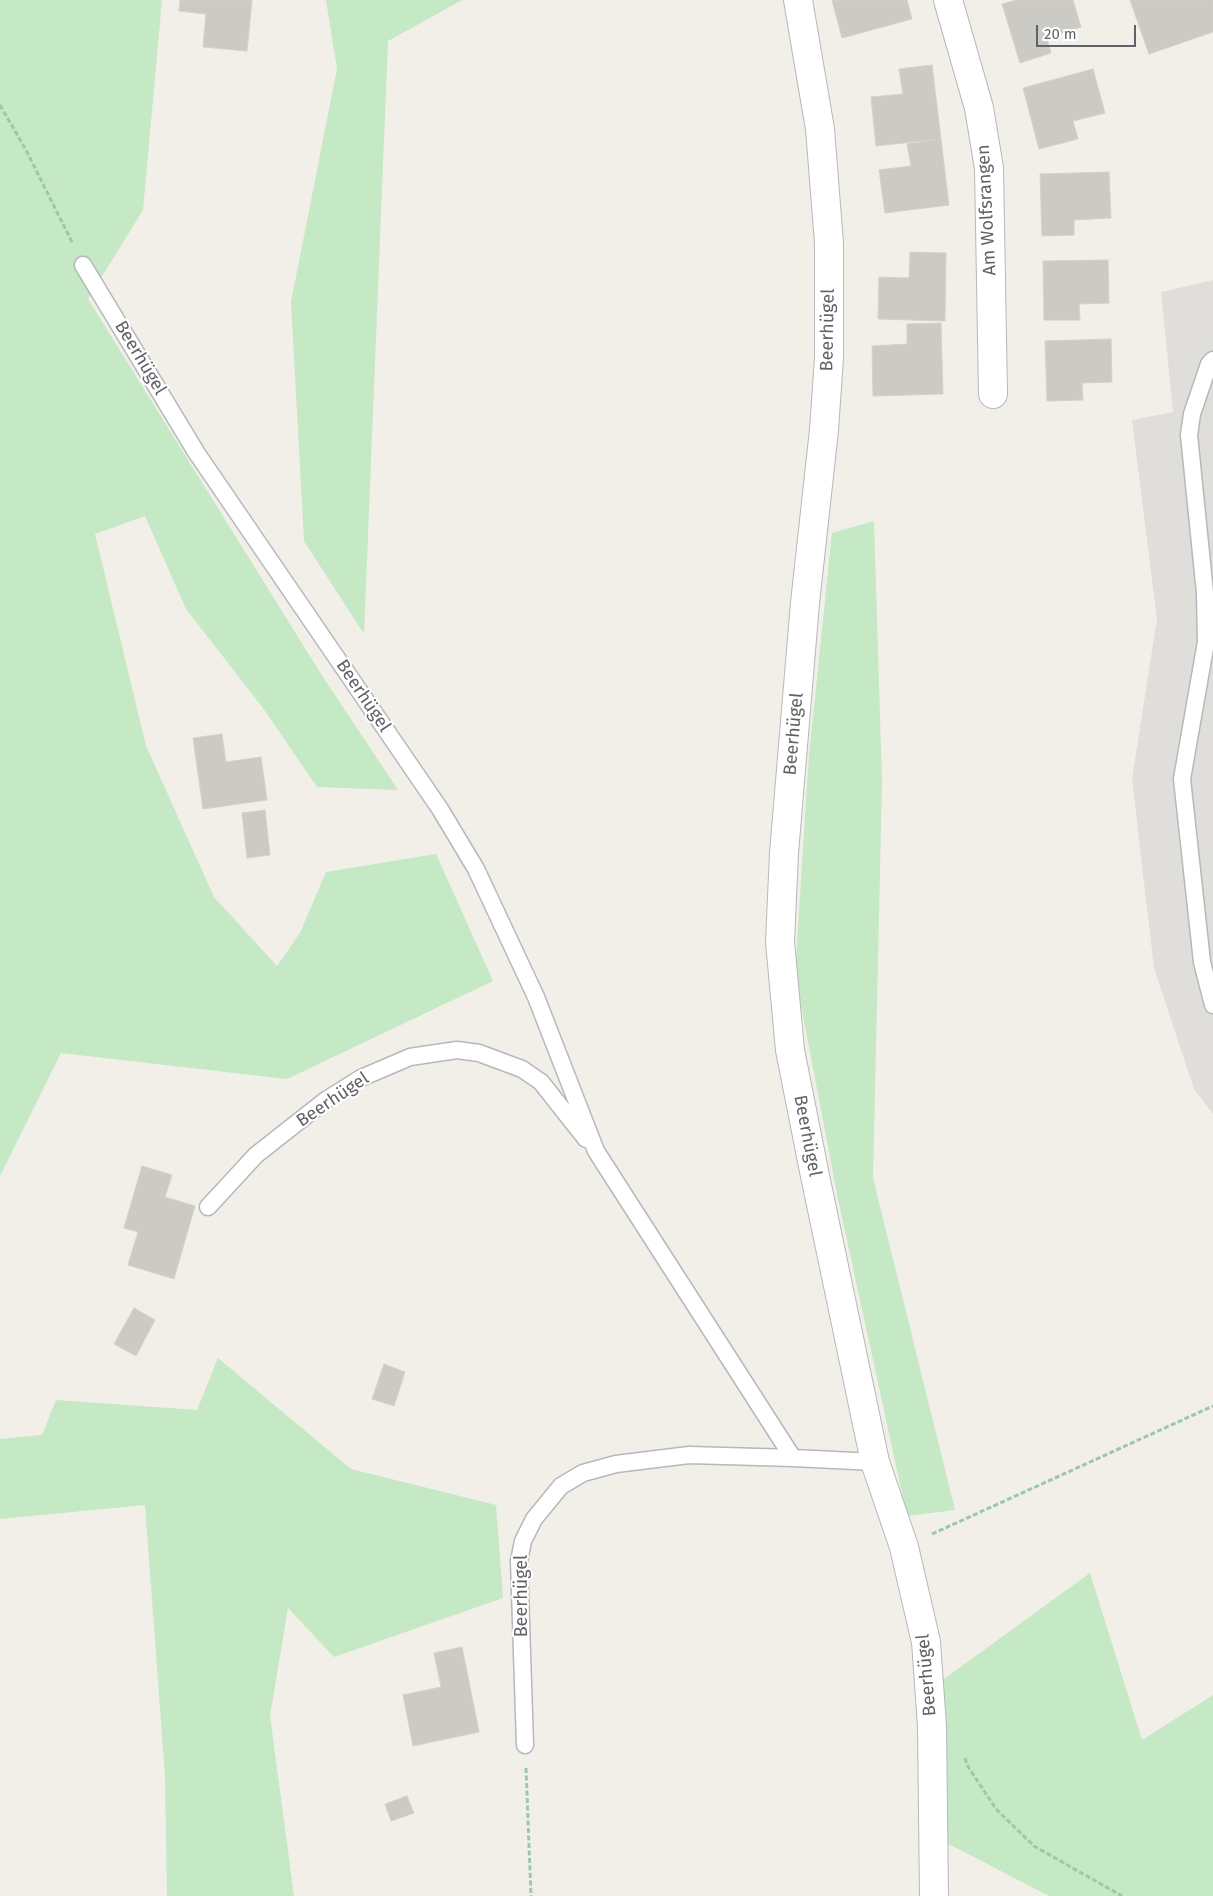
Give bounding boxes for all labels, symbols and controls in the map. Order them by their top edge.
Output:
scale bar [1038,15,1138,47]
text: 20 m [1044,25,1077,43]
street label: Am Wolfsrangen [973,144,1001,276]
street label: Beerhügel [816,288,840,372]
street label: Beerhügel [109,317,171,399]
street label: Beerhügel [331,656,395,736]
street label: Beerhügel [780,692,808,776]
street label: Beerhügel [293,1068,373,1132]
street label: Beerhügel [789,1093,825,1179]
street label: Beerhügel [511,1555,533,1637]
street label: Beerhügel [913,1633,941,1717]

